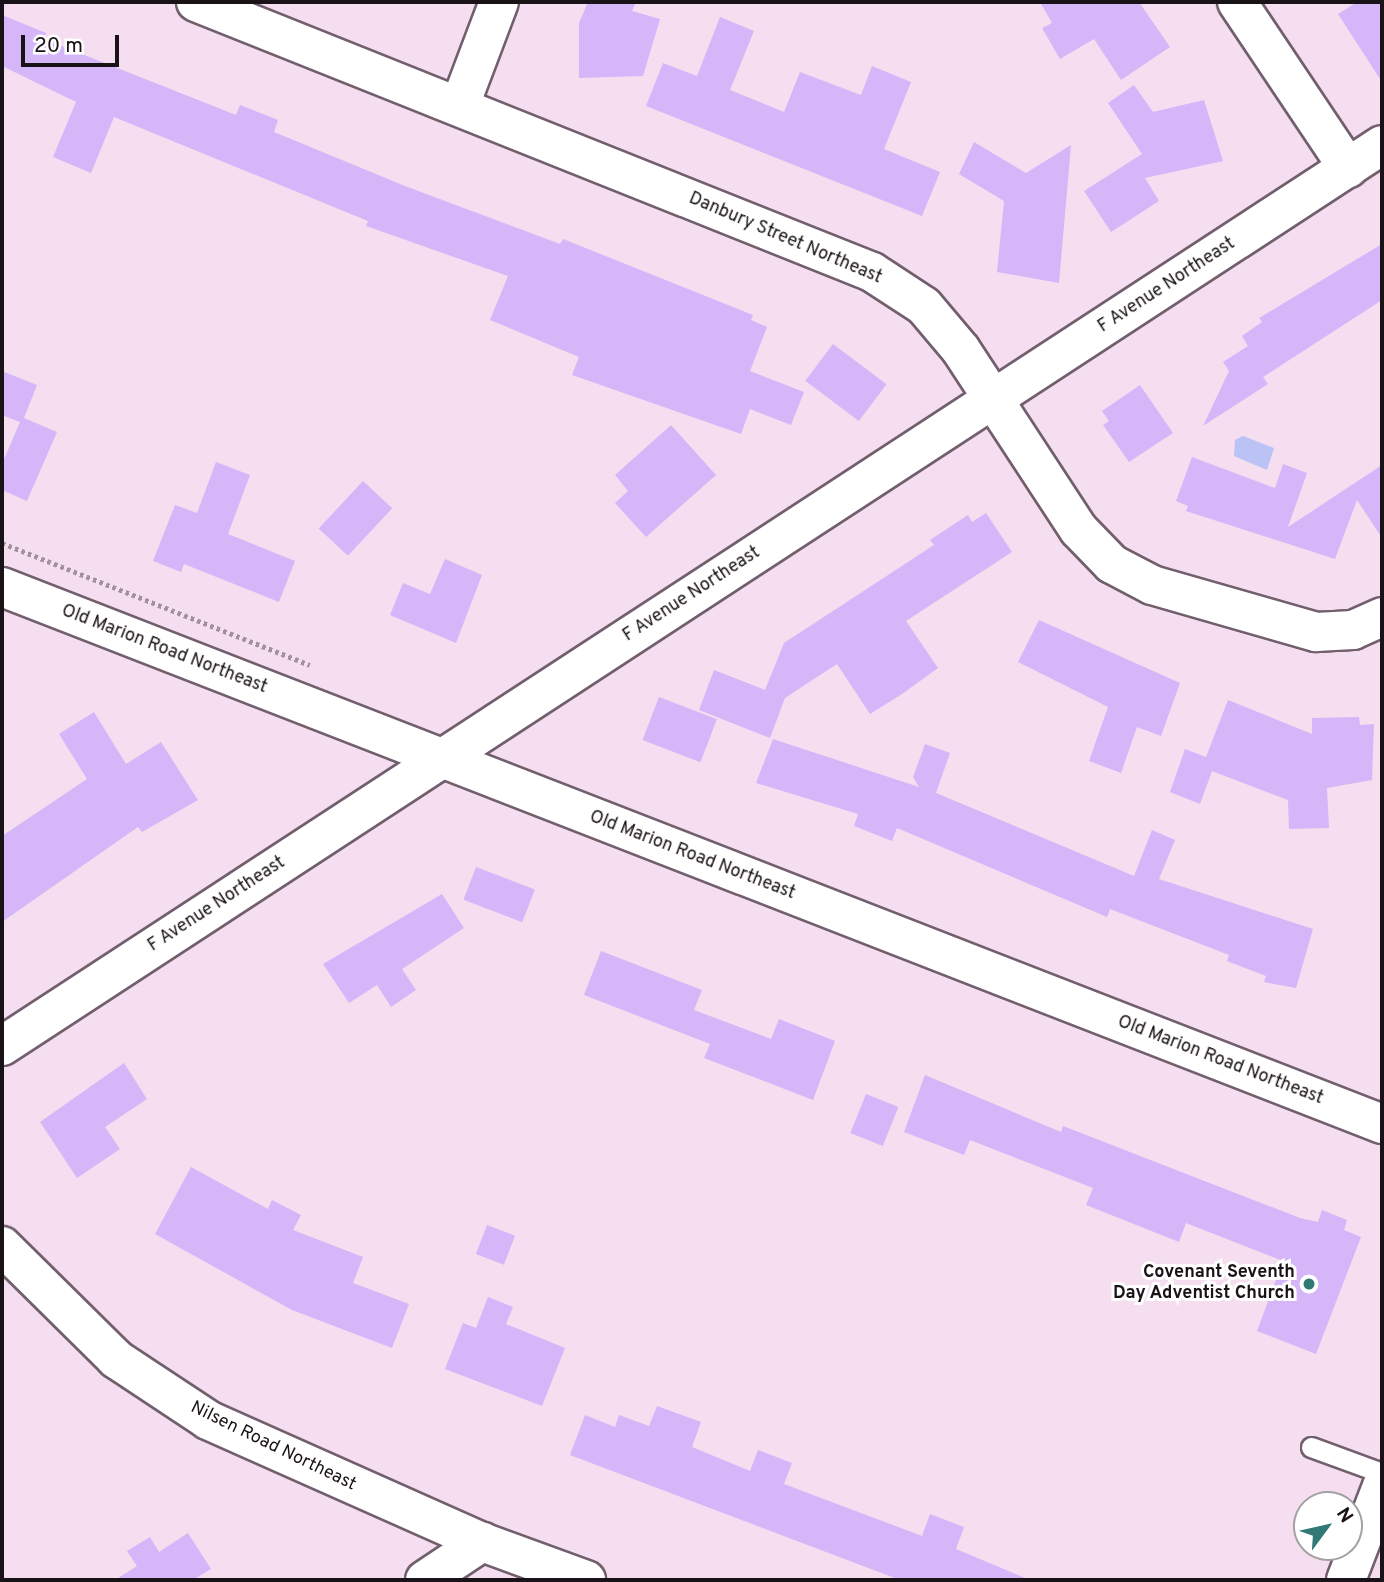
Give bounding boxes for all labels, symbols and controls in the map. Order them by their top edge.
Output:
scale bar [24,21,122,65]
text: 20 m [34,33,83,60]
street label: Danbury Street Northeast [685,188,885,290]
street label: F Avenue Northeast [1094,233,1240,339]
street label: F Avenue Northeast [619,542,765,648]
street label: Old Marion Road Northeast [58,601,270,699]
street label: Old Marion Road Northeast [586,807,798,905]
street label: F Avenue Northeast [144,852,290,958]
street label: Old Marion Road Northeast [1114,1012,1326,1110]
place label: Covenant Seventh Day Adventist Church [1112,1263,1295,1306]
marker: Covenant Seventh Day Adventist Church [1301,1276,1317,1292]
street label: Nilsen Road Northeast [187,1398,359,1496]
north arrow [1293,1491,1363,1561]
text: N [1330,1503,1358,1528]

